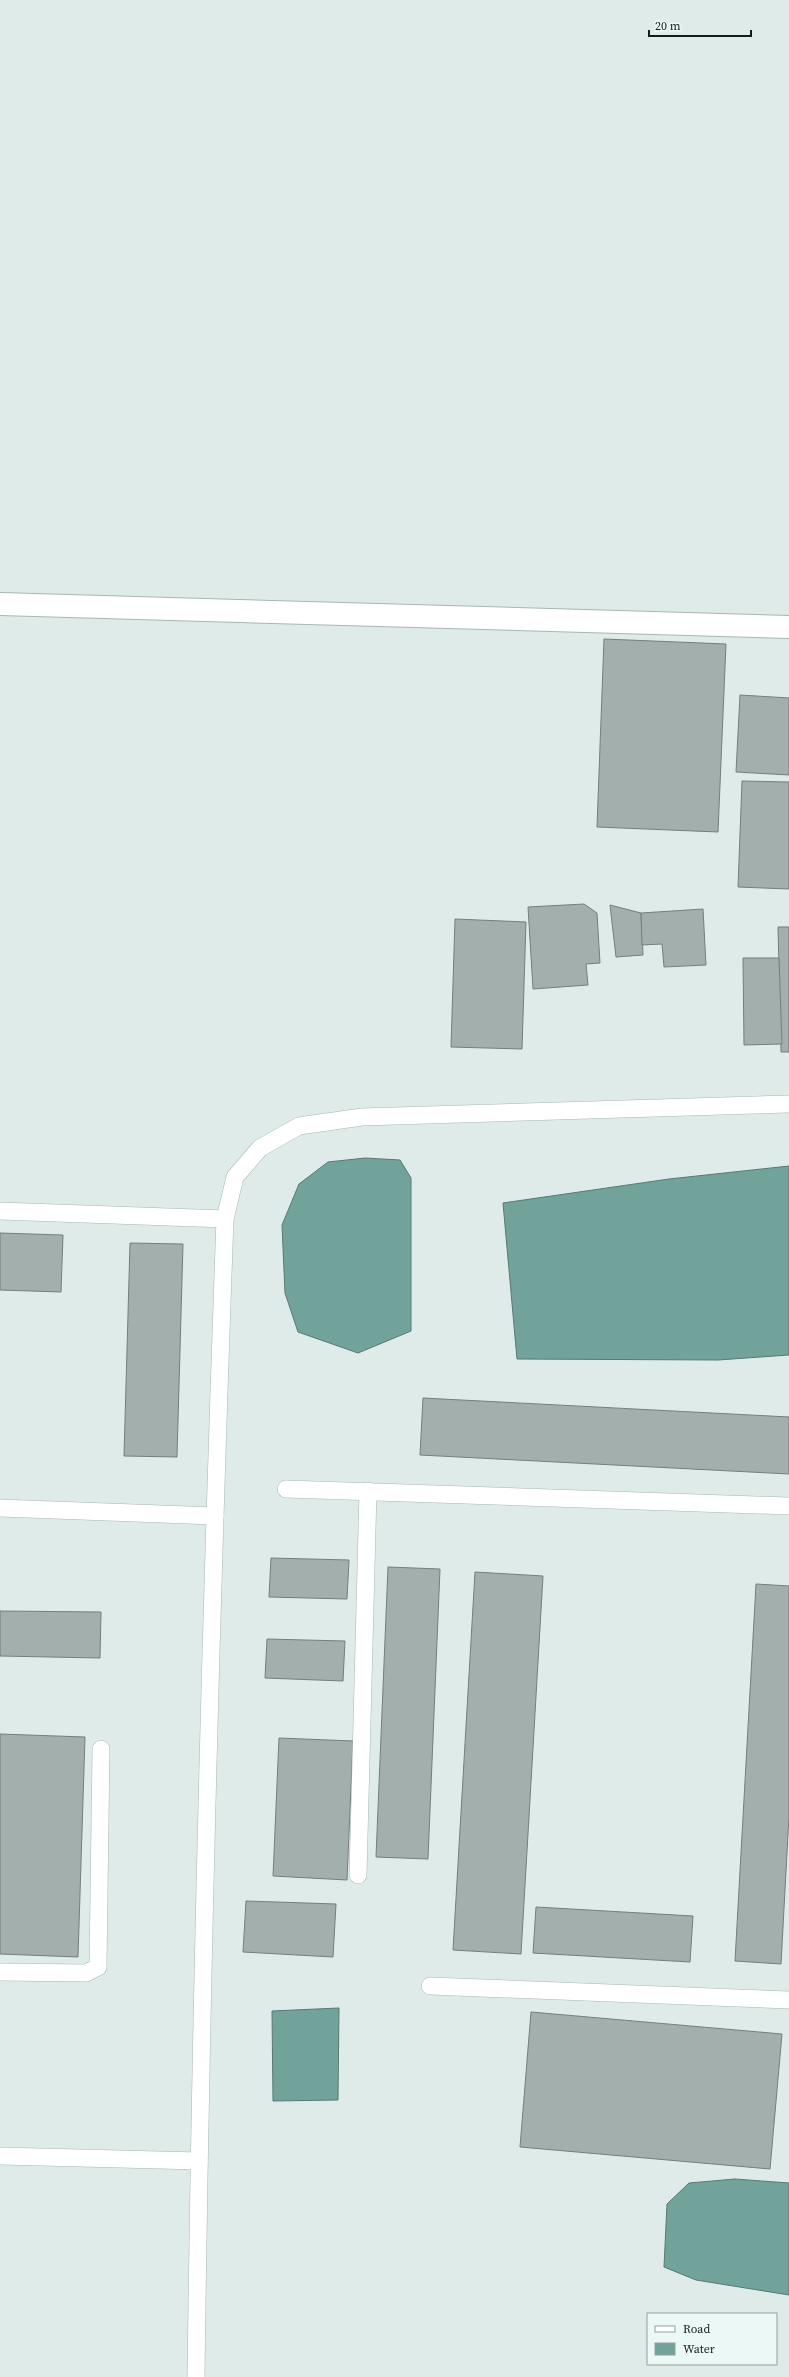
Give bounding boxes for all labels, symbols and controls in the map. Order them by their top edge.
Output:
scale bar [649,12,751,38]
text: 20 m [655,18,681,34]
legend [647,2313,777,2365]
text: Road [683,2321,710,2337]
text: Water [683,2341,715,2357]

